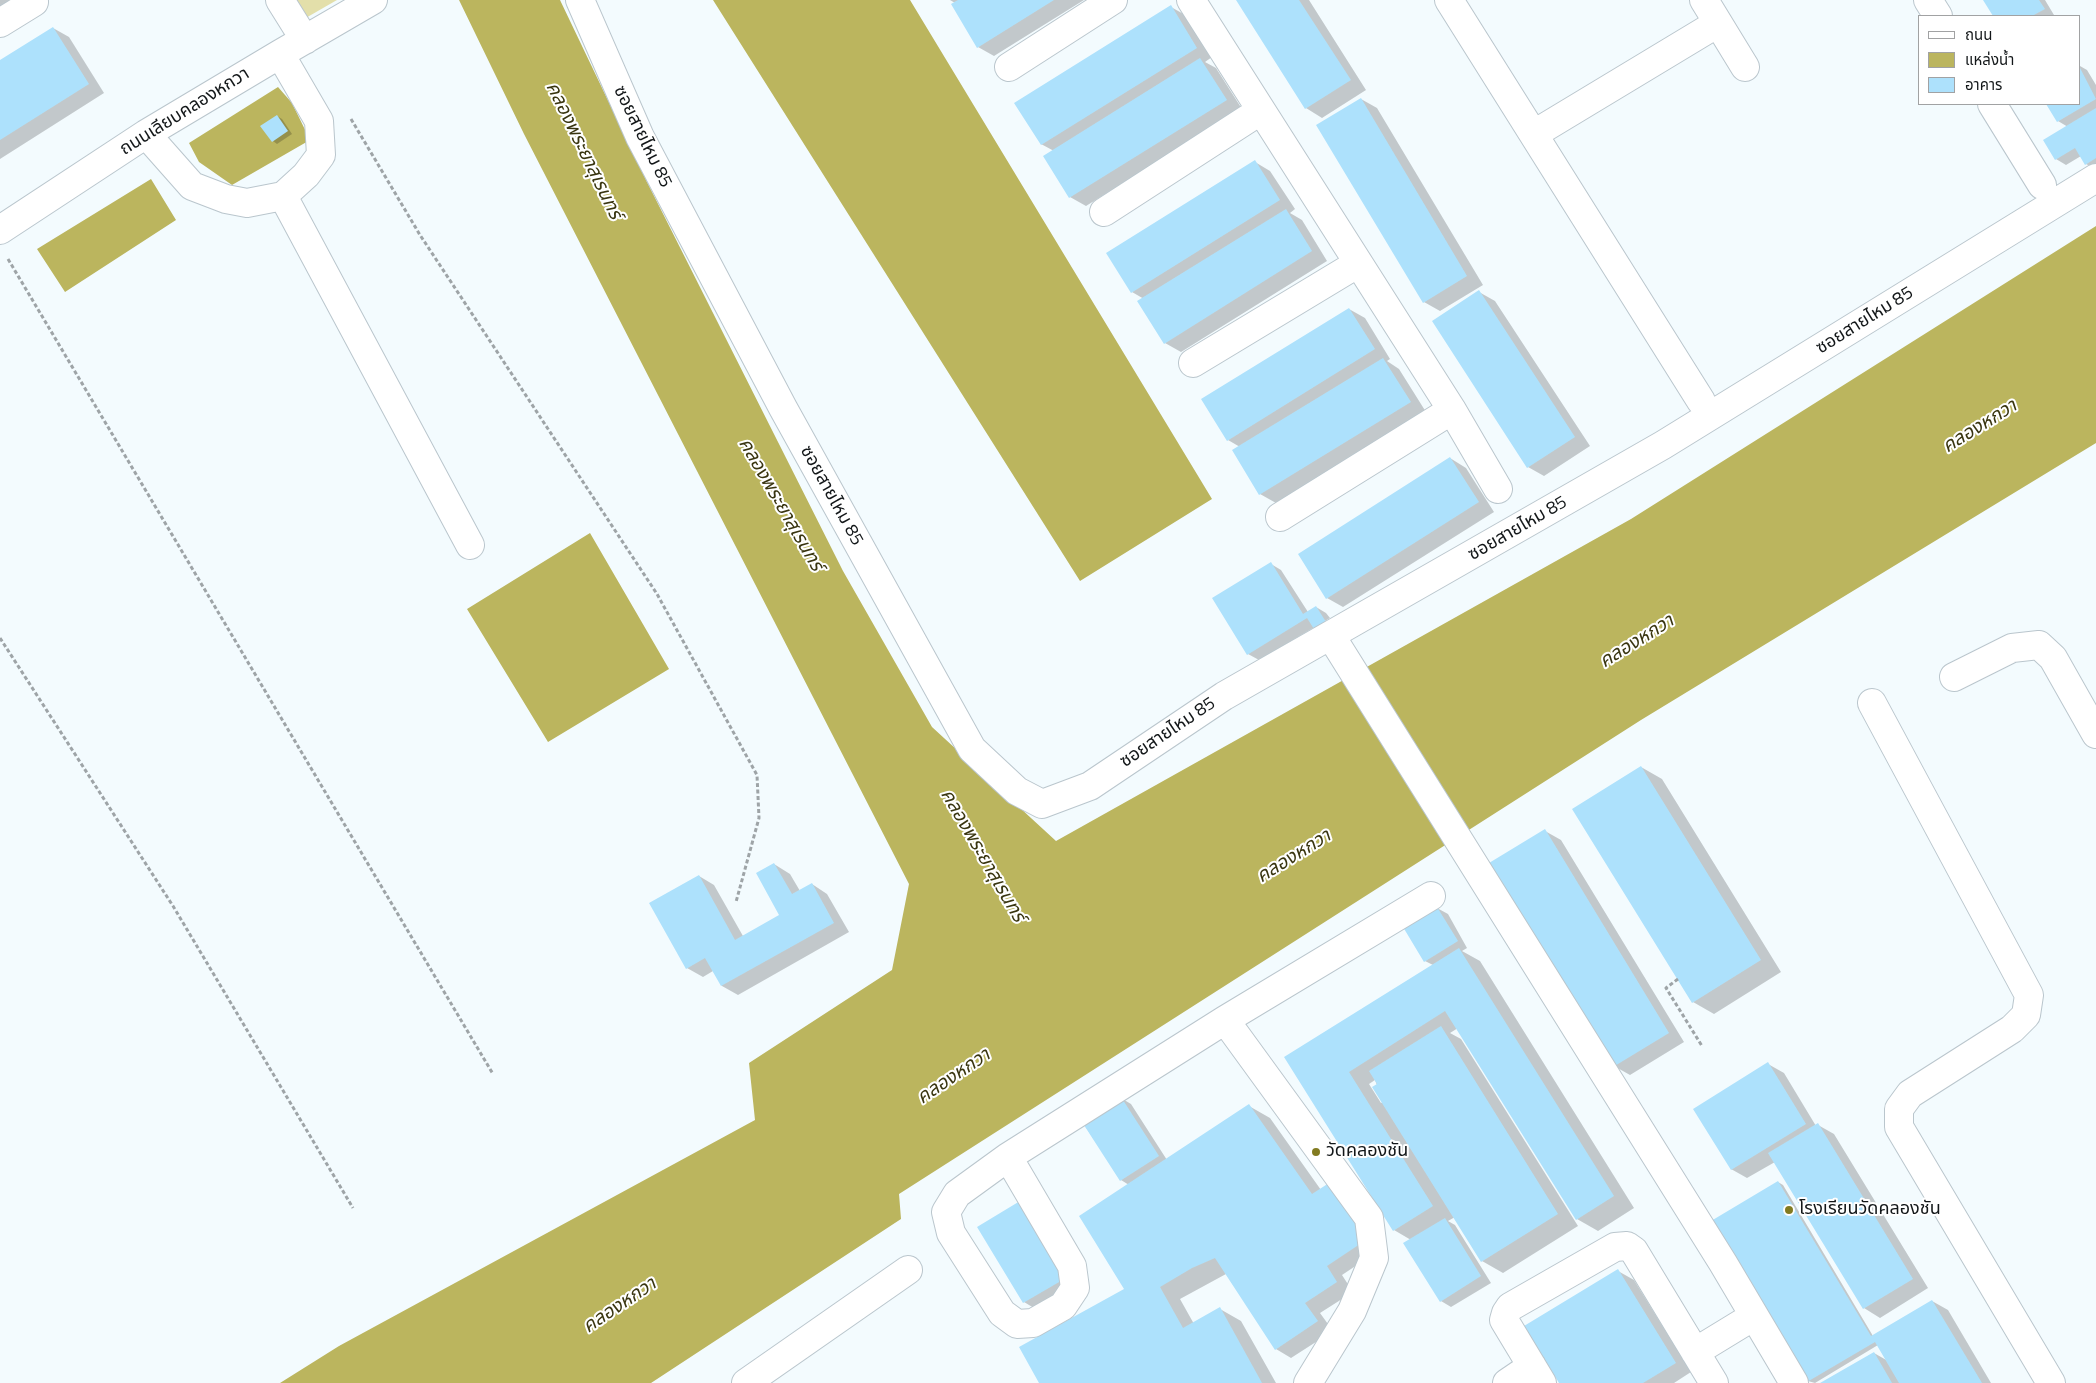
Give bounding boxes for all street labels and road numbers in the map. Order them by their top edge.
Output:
street label: ถนนเลียบคลองหกวา [116,63,254,161]
street label: ซอยสายไหม 85 [608,83,676,191]
street label: ซอยสายไหม 85 [1812,283,1918,359]
street label: ซอยสายไหม 85 [795,442,867,550]
street label: ซอยสายไหม 85 [1465,492,1571,566]
street label: ซอยสายไหม 85 [1116,693,1220,773]

